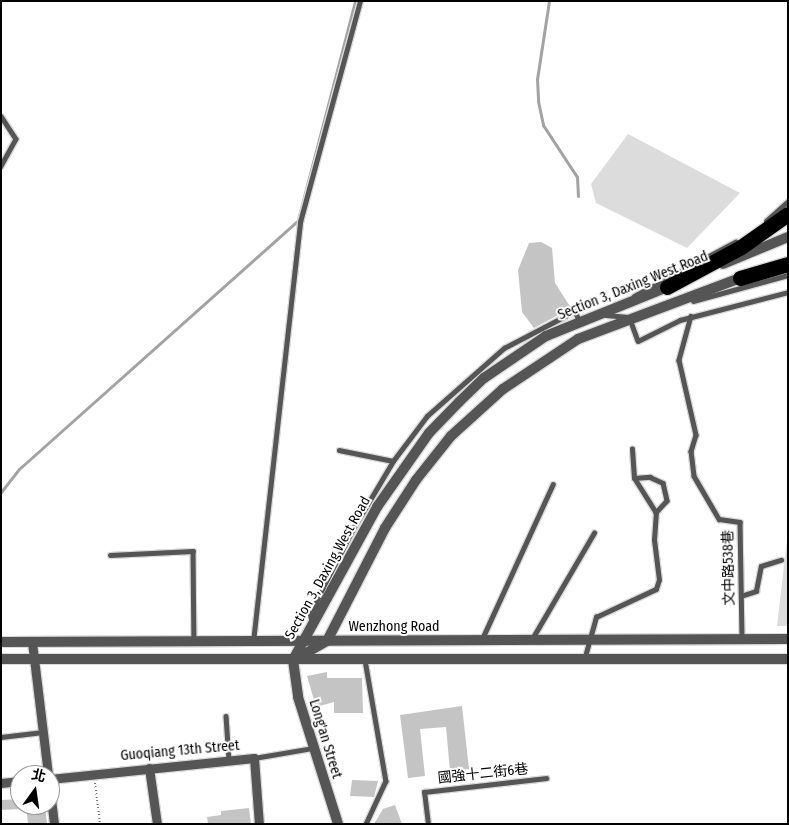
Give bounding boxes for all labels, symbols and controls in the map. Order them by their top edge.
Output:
street label: Section 3, Daxing West Road [555,248,711,324]
street label: Section 3, Daxing West Road [282,494,374,642]
street label: 文中路538巷 [720,530,738,606]
street label: Wenzhong Road [348,619,440,635]
street label: Long'an Street [305,697,345,781]
street label: Guoqiang 13th Street [120,737,240,765]
street label: 國強十二街6巷 [437,761,529,787]
north arrow [10,765,60,815]
text: 北 [30,766,47,786]

